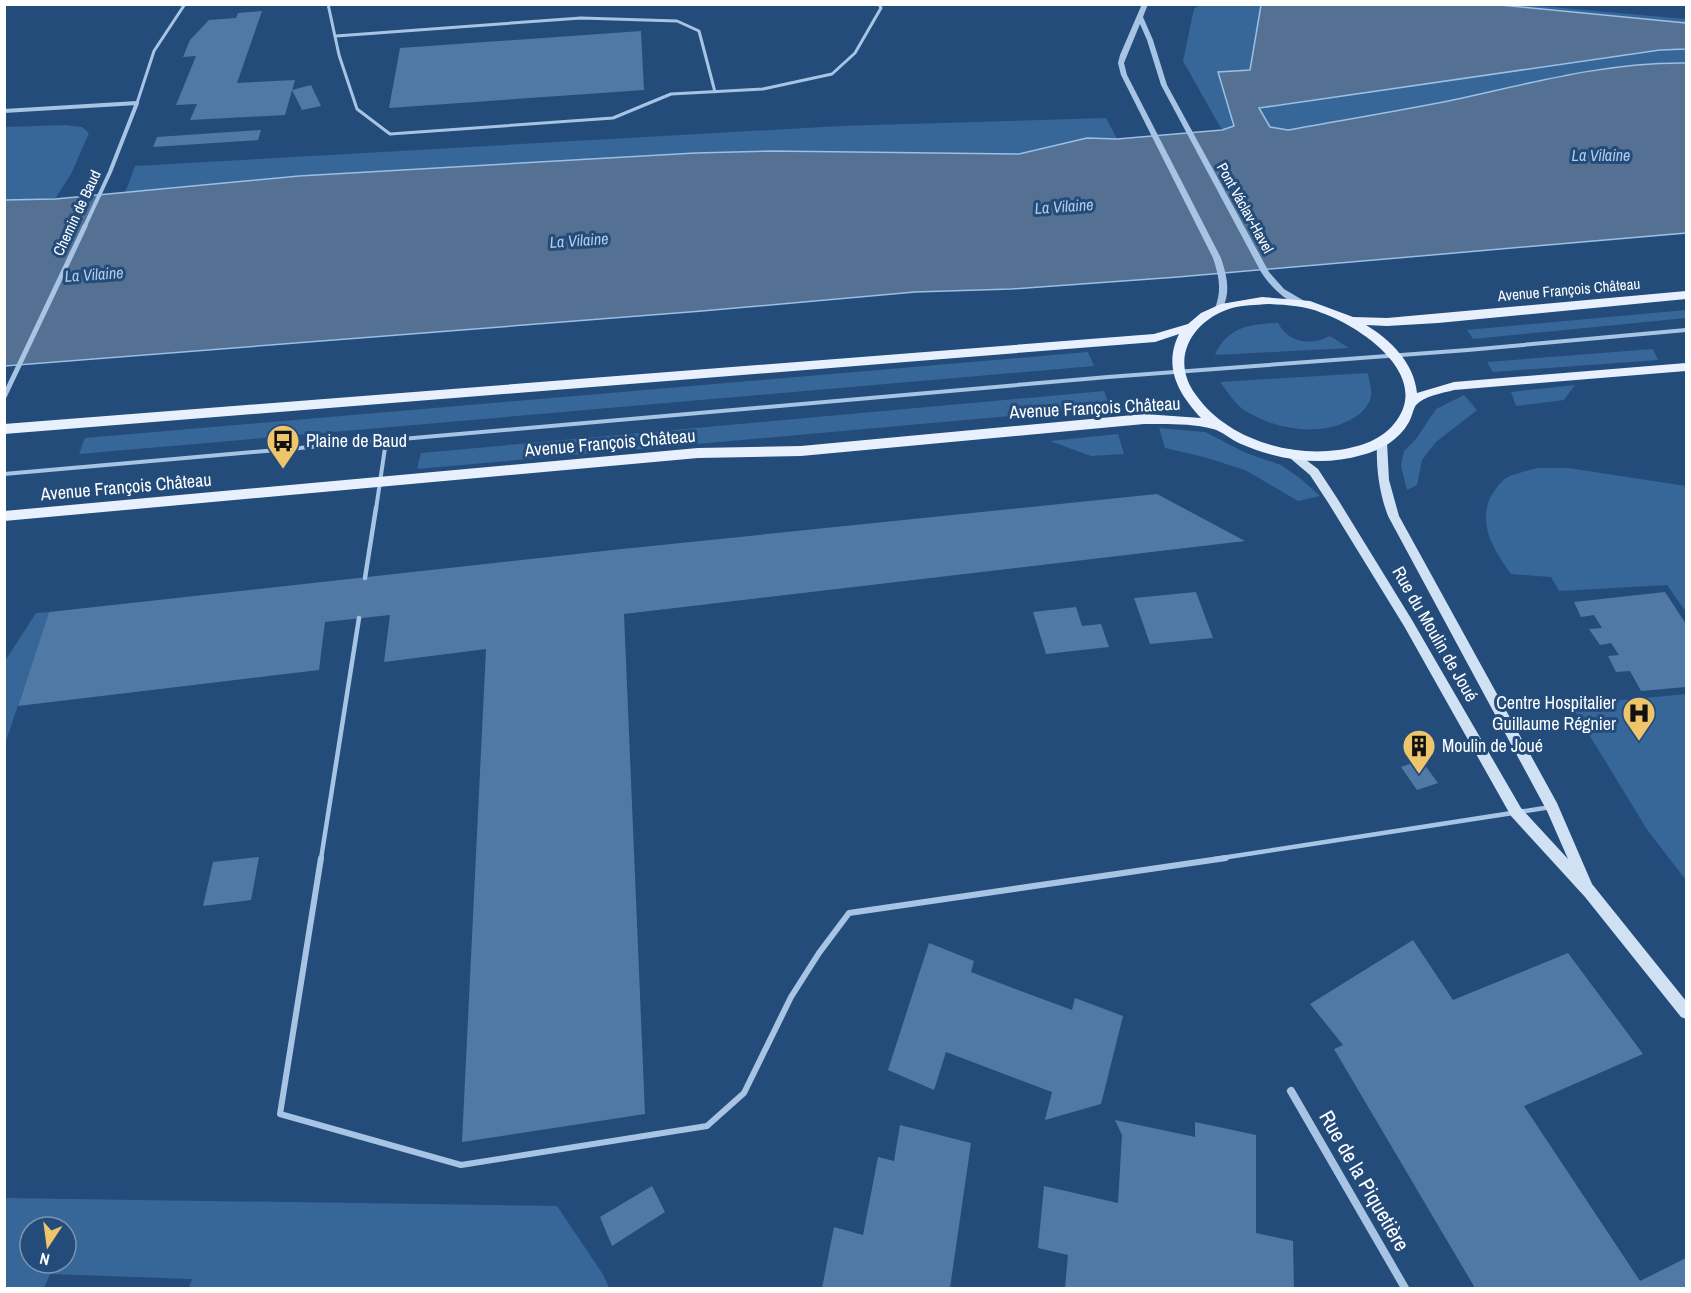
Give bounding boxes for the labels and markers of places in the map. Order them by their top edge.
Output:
bus stop icon: Plaine de Baud [265,423,301,470]
place label: Plaine de Baud [306,428,407,453]
place label: Centre Hospitalier Guillaume Régnier [1492,690,1616,736]
hospital icon: Centre Hospitalier Guillaume Régnier [1621,695,1657,742]
building icon: Moulin de Joué [1401,728,1437,775]
place label: Moulin de Joué [1442,733,1543,758]

